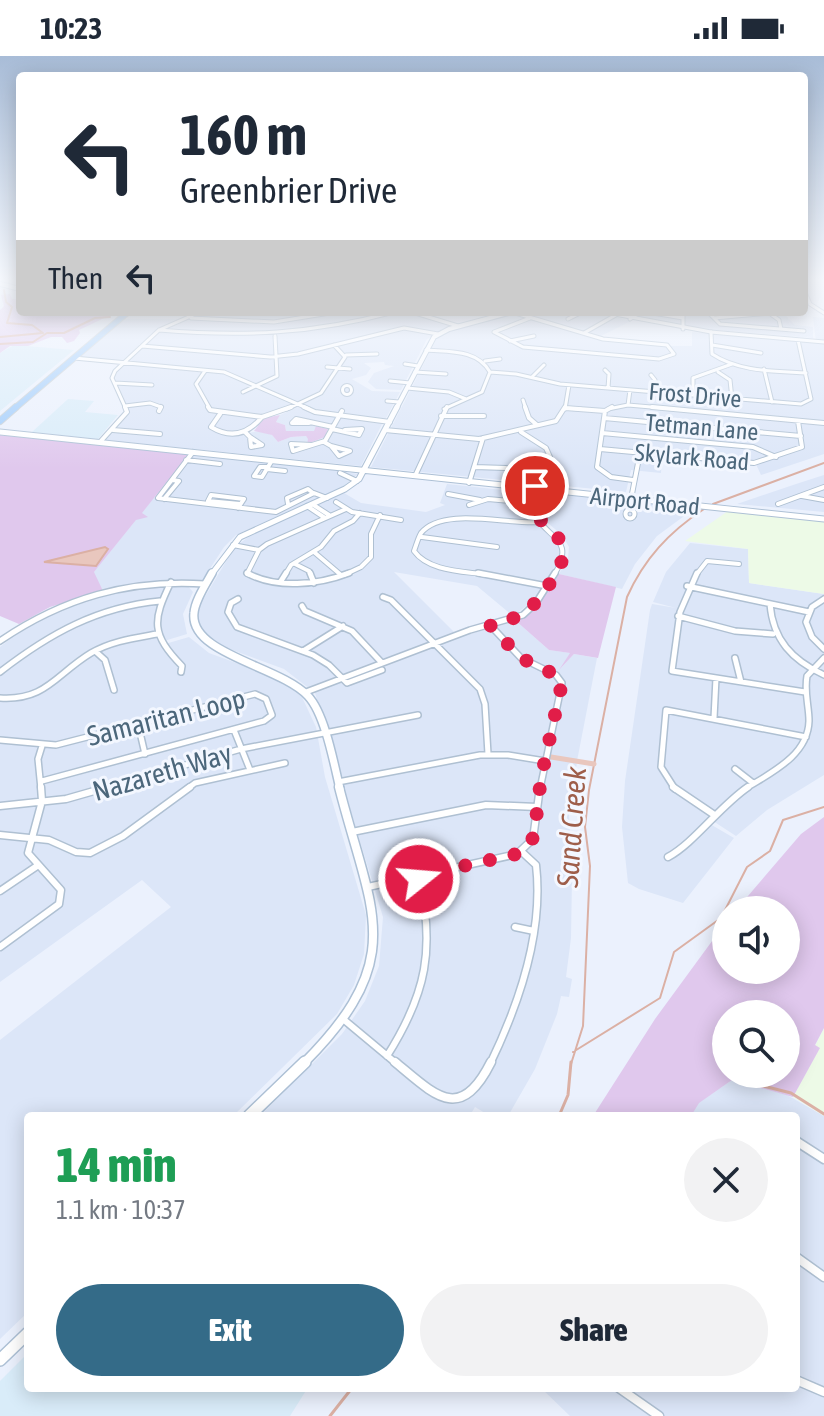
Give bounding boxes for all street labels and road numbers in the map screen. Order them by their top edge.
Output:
street label: Frost Drive [648,378,742,412]
street label: Tetman Lane [644,409,760,445]
street label: Skylark Road [634,439,750,475]
street label: Airport Road [589,482,701,520]
street label: Samaritan Loop [84,682,248,752]
street label: Nazareth Way [89,737,235,807]

